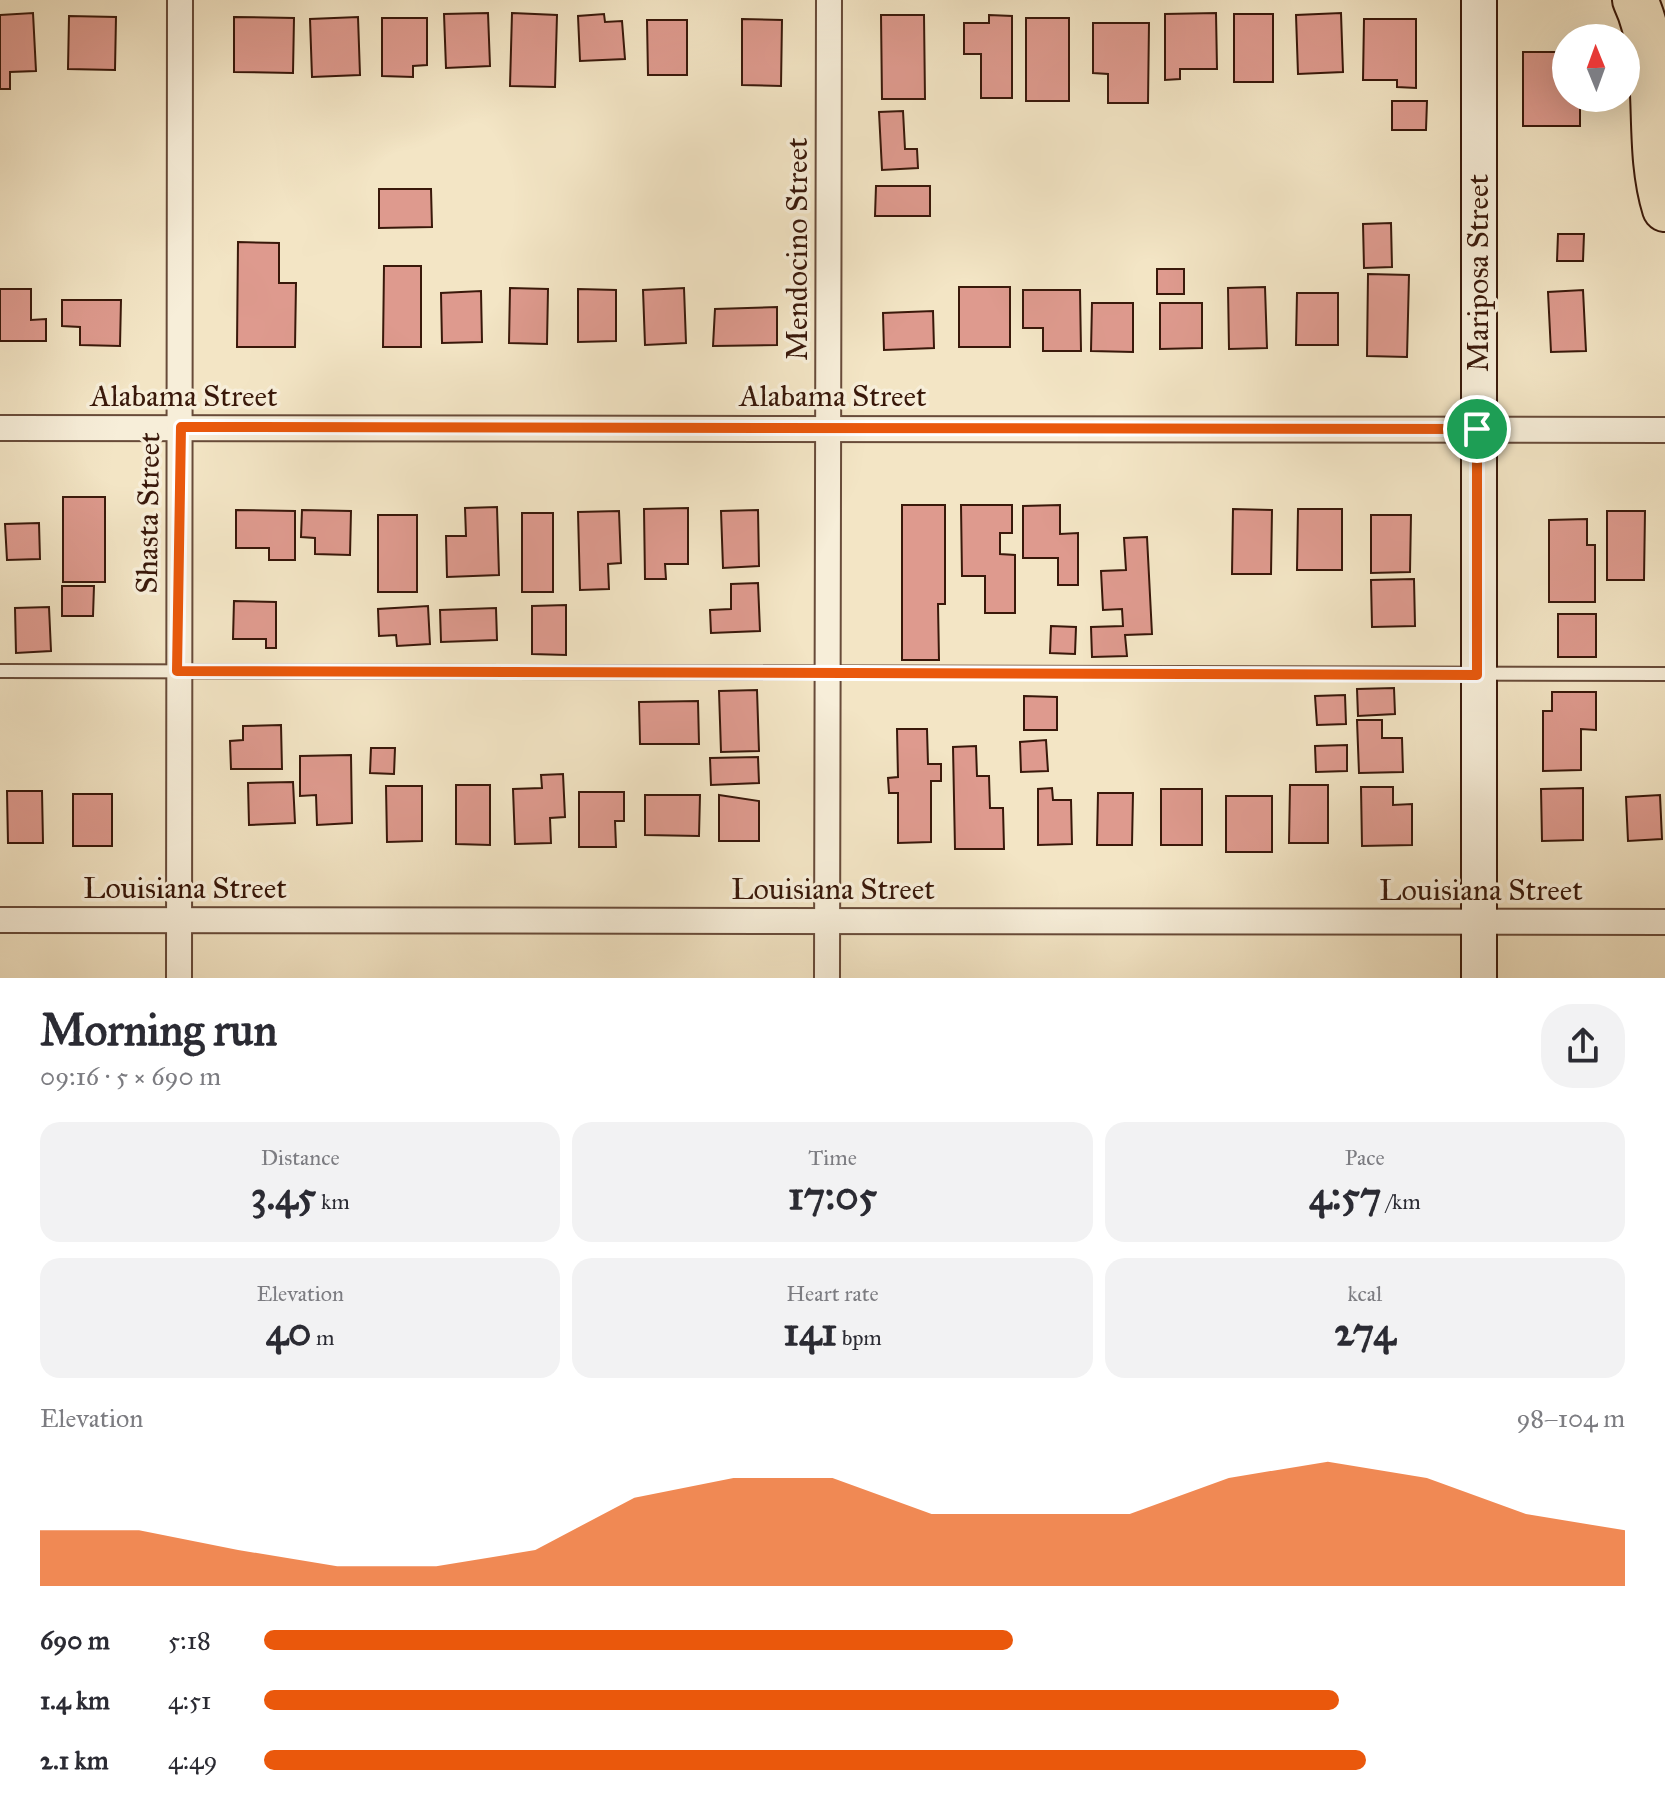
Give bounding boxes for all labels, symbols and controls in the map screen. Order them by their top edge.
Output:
north arrow [1552,24,1640,112]
map controls [1552,24,1640,112]
street label: Mendocino Street [779,137,815,361]
street label: Mariposa Street [1460,174,1496,372]
street label: Alabama Street [88,378,278,414]
street label: Alabama Street [737,378,927,414]
pin [1443,395,1511,463]
icon: arrive [1455,407,1499,451]
street label: Shasta Street [129,431,167,594]
street label: Louisiana Street [83,870,287,906]
street label: Louisiana Street [731,871,935,907]
street label: Louisiana Street [1379,872,1583,908]
text: Morning run [40,1003,277,1057]
button: share [1541,1004,1625,1088]
text: 09:16 · 5 × 690 m [40,1060,221,1092]
text: Distance [261,1144,340,1171]
text: Time [808,1144,857,1171]
text: Pace [1345,1144,1385,1171]
text: 3.45 [251,1171,316,1220]
text: 17:05 [788,1171,877,1220]
text: 4:57 [1309,1171,1381,1220]
text: km [316,1188,350,1215]
text: /km [1381,1188,1421,1215]
text: Elevation [256,1280,344,1307]
text: Heart rate [786,1280,879,1307]
text: kcal [1348,1280,1382,1307]
text: 40 [266,1307,311,1356]
text: 141 [783,1307,837,1356]
text: 274 [1334,1307,1396,1356]
text: m [311,1324,335,1351]
text: bpm [837,1324,882,1351]
text: Elevation [40,1402,143,1434]
text: 98–104 m [1516,1402,1625,1434]
text: 690 m [40,1624,110,1656]
text: 5:18 [168,1624,211,1656]
text: 1.4 km [40,1684,110,1716]
text: 4:51 [168,1684,211,1716]
text: 2.1 km [40,1744,109,1776]
text: 4:49 [168,1744,218,1776]

